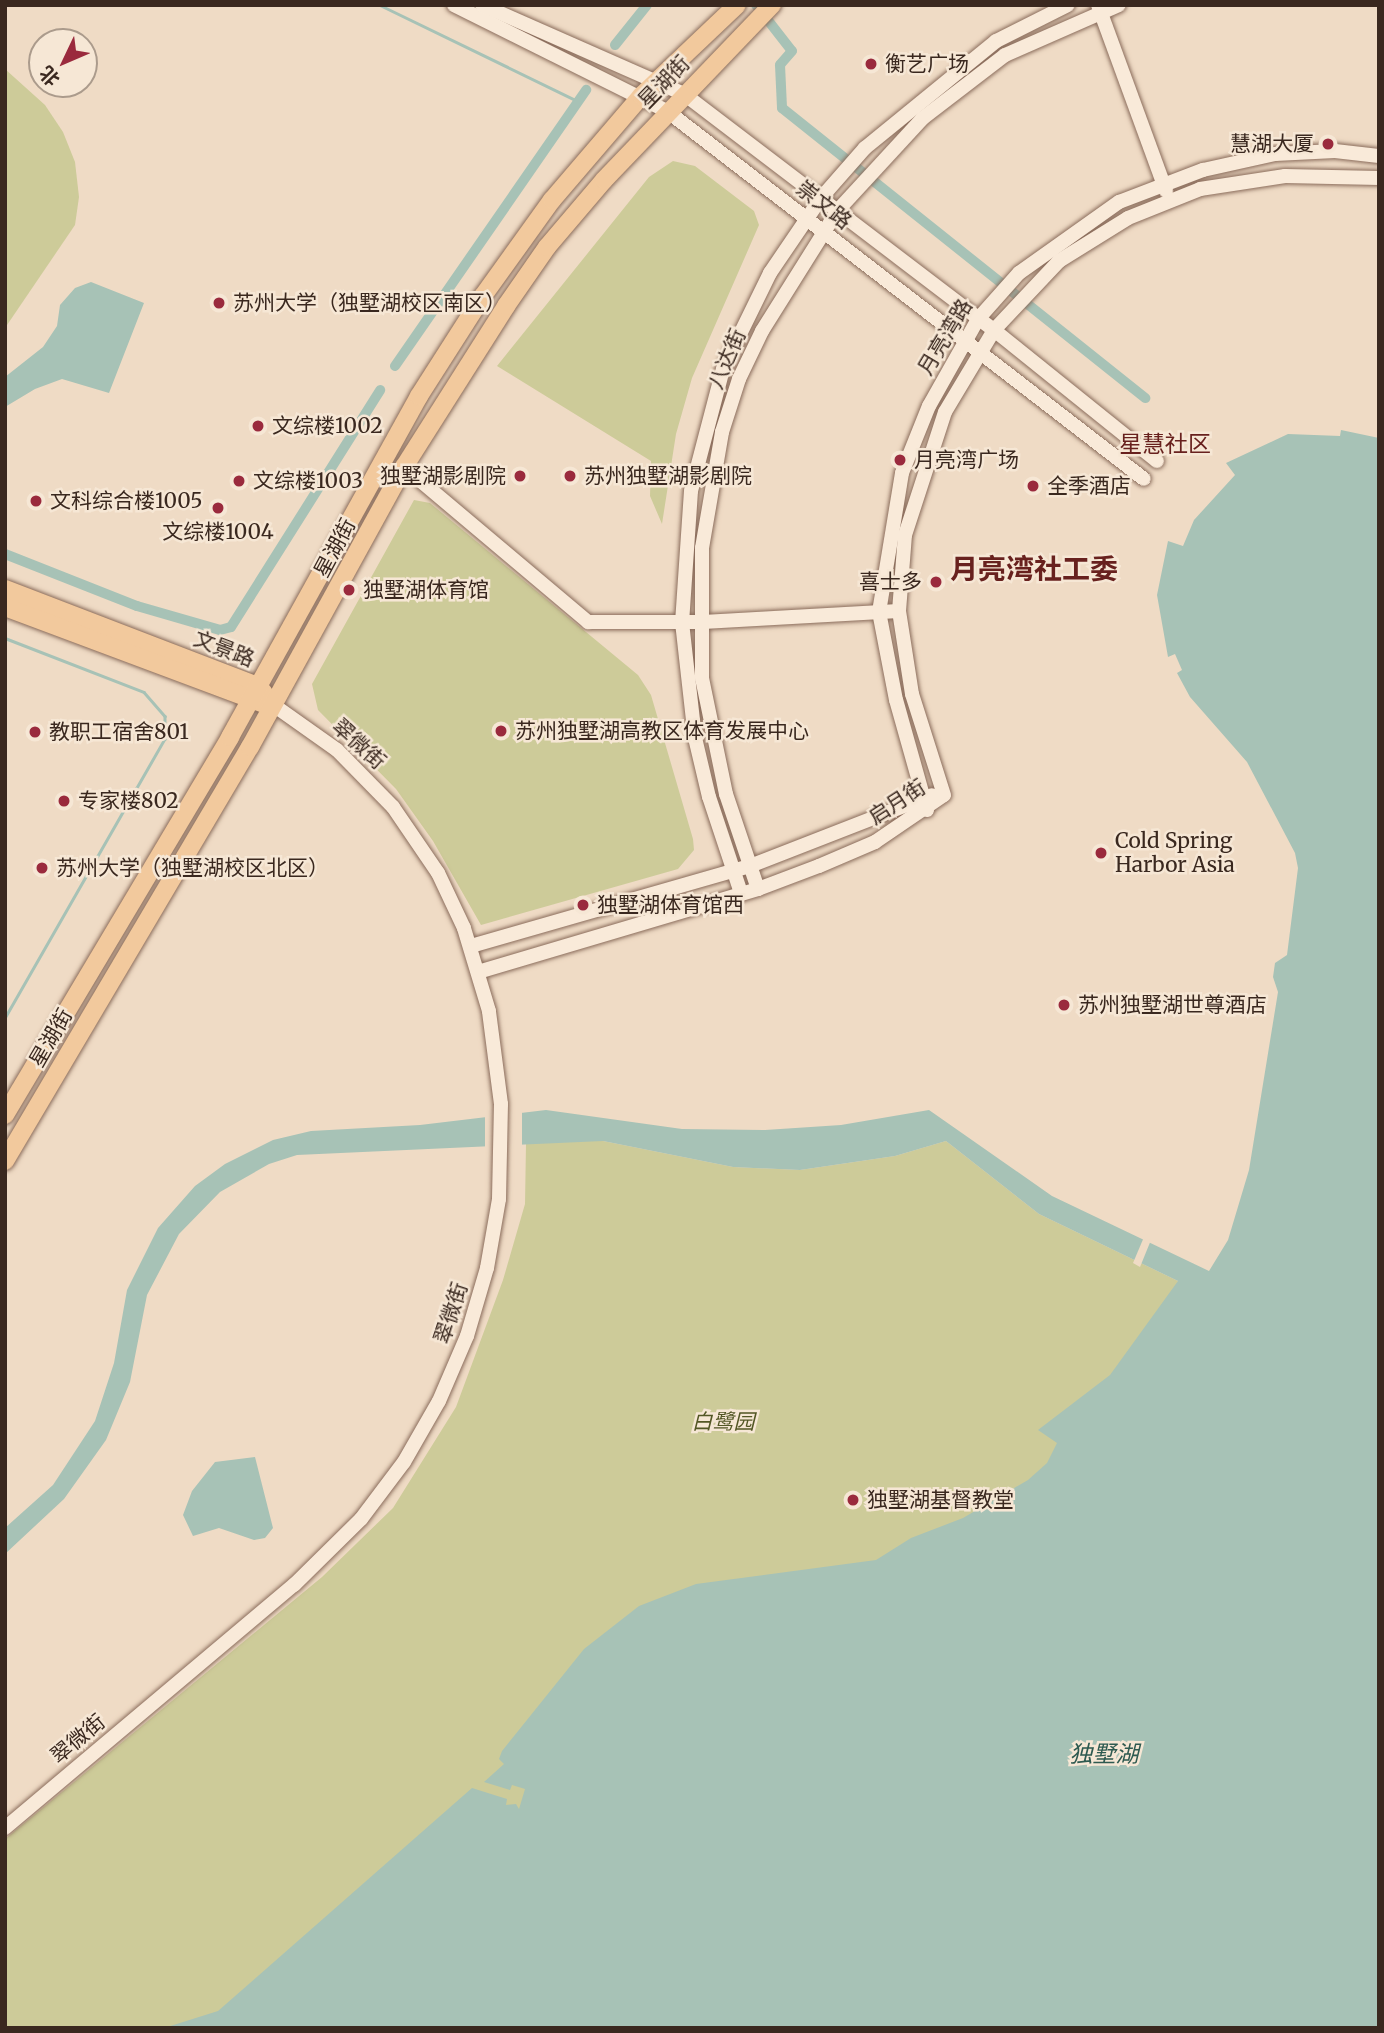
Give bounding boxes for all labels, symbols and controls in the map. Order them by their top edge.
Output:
north arrow [28,28,98,98]
street label: 星湖街 [633,51,695,113]
place label: 衡艺广场 [885,51,969,77]
marker: 衡艺广场 [863,56,879,72]
text: 北 [34,61,65,91]
place label: 慧湖大厦 [1230,131,1314,157]
marker: 慧湖大厦 [1320,136,1336,152]
street label: 崇文路 [791,176,857,234]
place label: 苏州大学（独墅湖校区南区） [233,290,506,316]
marker: 苏州大学（独墅湖校区南区） [211,295,227,311]
street label: 月亮湾路 [913,295,977,379]
street label: 八达街 [703,325,751,393]
place label: 文综楼1002 [272,413,383,439]
marker: 文综楼1002 [250,418,266,434]
district label: 星慧社区 [1119,430,1211,458]
place label: 月亮湾广场 [914,447,1019,473]
marker: 月亮湾广场 [892,452,908,468]
place label: 独墅湖影剧院 [380,463,506,489]
place label: 苏州独墅湖影剧院 [584,463,752,489]
place label: 文综楼1003 [253,468,363,494]
marker: 独墅湖影剧院 [512,468,528,484]
marker: 苏州独墅湖影剧院 [562,468,578,484]
marker: 文综楼1003 [231,473,247,489]
place label: 全季酒店 [1047,473,1131,499]
marker: 全季酒店 [1025,478,1041,494]
place label: 文科综合楼1005 [50,488,203,514]
marker: 文科综合楼1005 [28,493,44,509]
marker: 文综楼1004 [210,500,226,516]
street label: 星湖街 [309,514,361,582]
place label: 文综楼1004 [162,519,274,545]
district label: 月亮湾社工委 [950,552,1118,586]
place label: 喜士多 [859,569,922,595]
marker: 喜士多 [928,574,944,590]
place label: 独墅湖体育馆 [363,577,489,603]
marker: 独墅湖体育馆 [341,582,357,598]
street label: 文景路 [190,626,258,672]
street label: 翠微街 [327,714,391,774]
place label: 苏州独墅湖高教区体育发展中心 [515,718,809,744]
place label: 教职工宿舍801 [49,719,189,745]
marker: 苏州独墅湖高教区体育发展中心 [493,723,509,739]
marker: 教职工宿舍801 [27,724,43,740]
street label: 启月街 [864,774,930,830]
place label: 专家楼802 [78,788,179,814]
marker: 专家楼802 [56,793,72,809]
place label: Cold Spring Harbor Asia [1115,828,1235,878]
marker: Cold Spring Harbor Asia [1093,845,1109,861]
place label: 苏州大学（独墅湖校区北区） [56,855,329,881]
marker: 苏州大学（独墅湖校区北区） [34,860,50,876]
place label: 独墅湖体育馆西 [597,892,744,918]
marker: 独墅湖体育馆西 [575,897,591,913]
place label: 苏州独墅湖世尊酒店 [1078,992,1267,1018]
marker: 苏州独墅湖世尊酒店 [1056,997,1072,1013]
street label: 星湖街 [24,1004,78,1072]
street label: 翠微街 [429,1279,473,1347]
park label: 白鹭园 [692,1409,754,1435]
place label: 独墅湖基督教堂 [867,1487,1014,1513]
marker: 独墅湖基督教堂 [845,1492,861,1508]
street label: 翠微街 [46,1709,110,1769]
water label: 独墅湖 [1070,1740,1138,1768]

